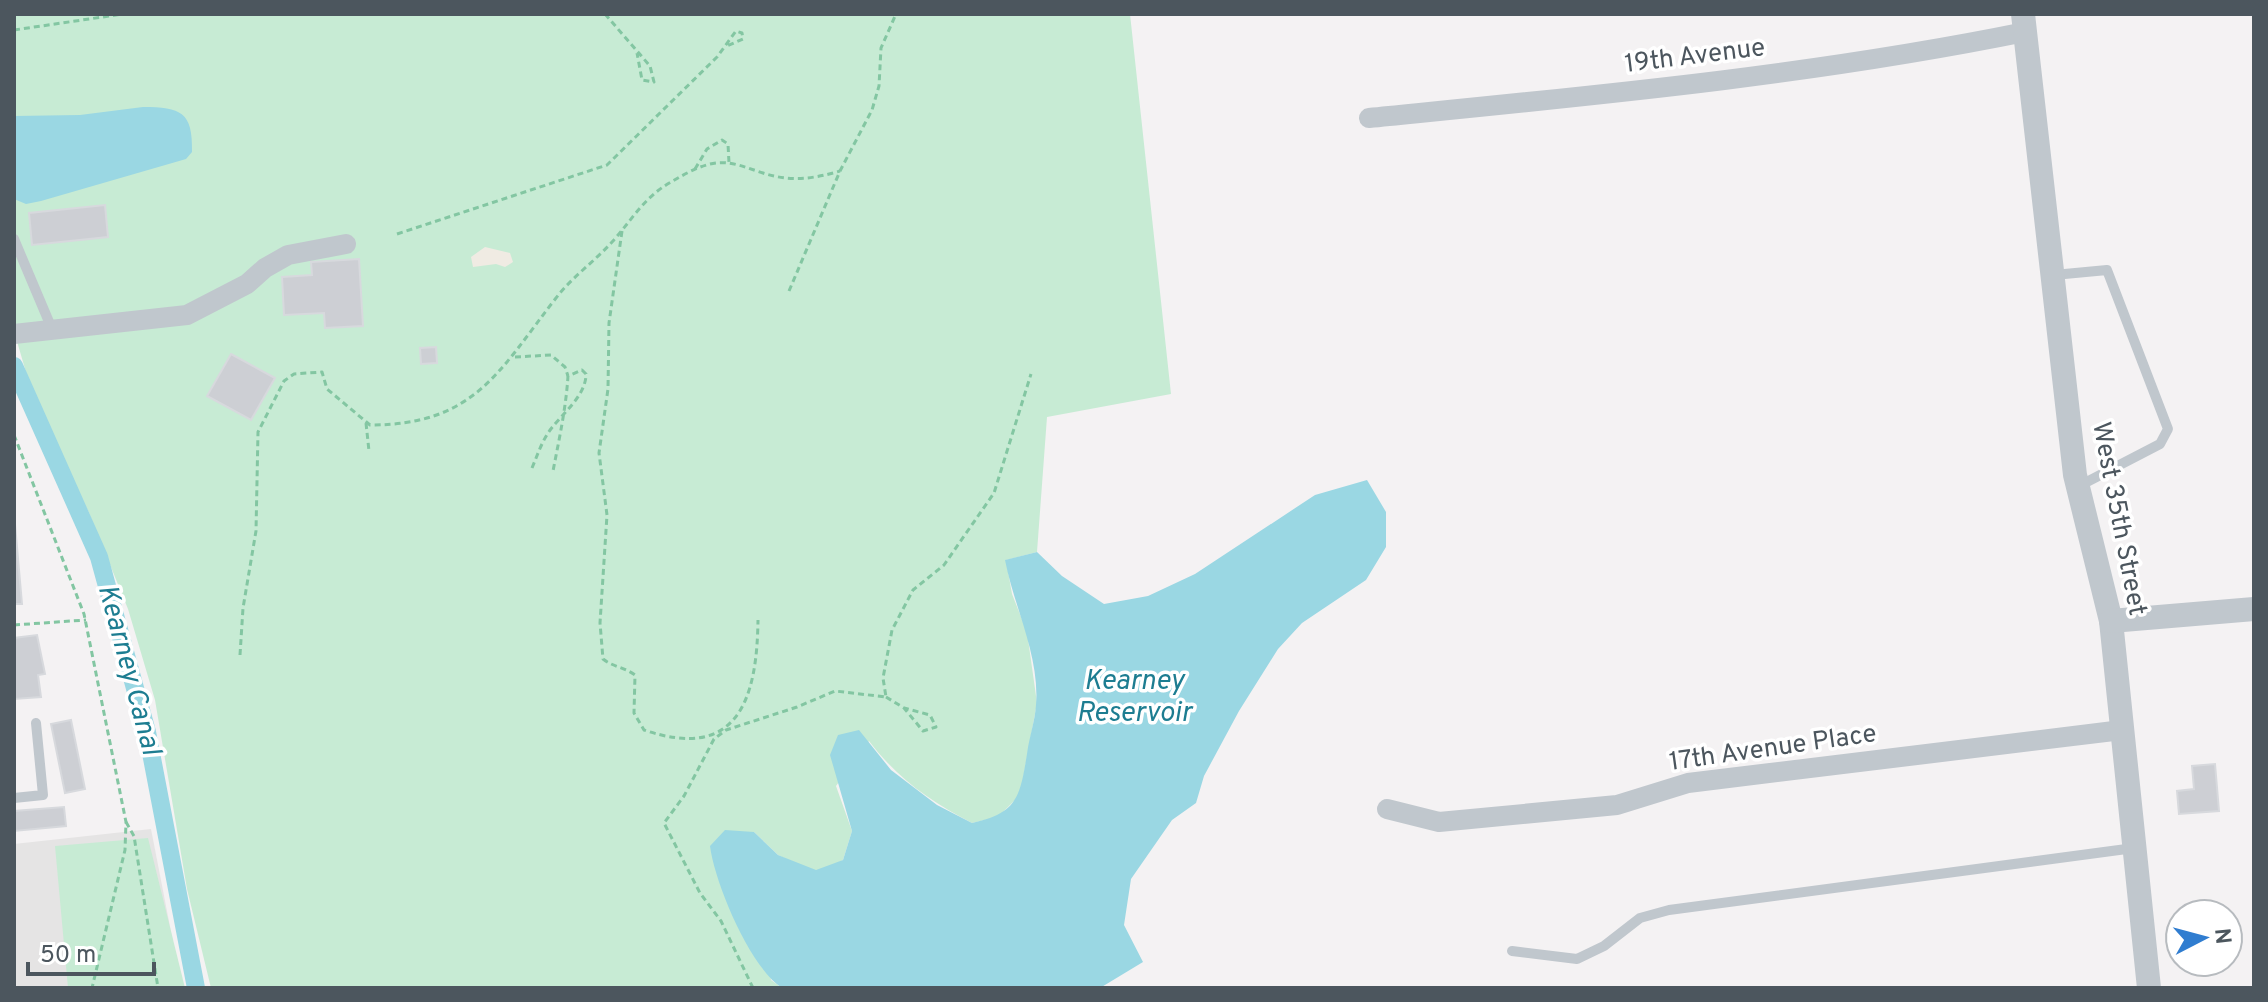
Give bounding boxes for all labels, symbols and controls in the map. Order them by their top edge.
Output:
street label: 19th Avenue [1623,32,1767,82]
street label: West 35th Street [2083,419,2153,619]
water label: Kearney Canal [88,581,169,761]
water label: Kearney Reservoir [1076,664,1194,732]
street label: 17th Avenue Place [1667,718,1879,780]
north arrow [2164,898,2244,978]
scale bar [28,926,154,976]
text: N [2207,927,2236,945]
text: 50 m [40,941,96,971]

